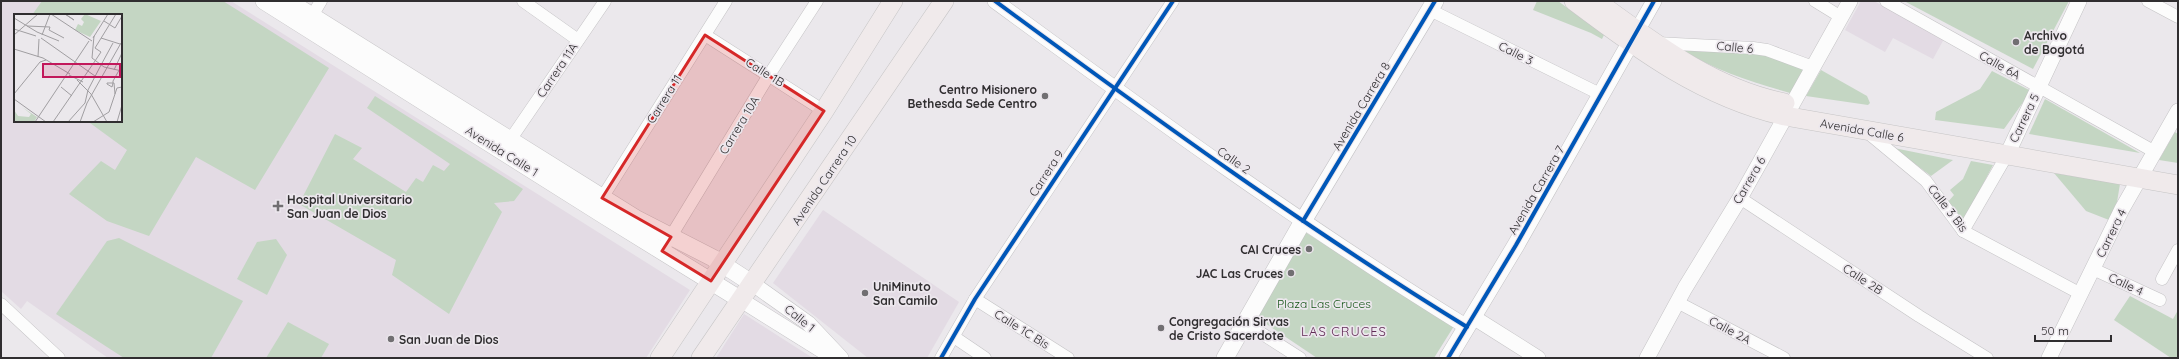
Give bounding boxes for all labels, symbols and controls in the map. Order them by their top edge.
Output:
inset map [14,14,122,122]
place label: Archivo de Bogotá [2024,28,2085,57]
marker: Archivo de Bogotá [2011,37,2021,47]
street label: Calle 3 [1496,38,1536,68]
street label: Calle 6 [1716,38,1755,56]
street label: Carrera 11A [533,40,581,100]
street label: Calle 6A [1977,48,2023,83]
street label: Calle 1B [743,54,787,90]
street label: Avenida Carrera 8 [1329,59,1393,153]
street label: Carrera 11 [643,72,685,126]
place label: Centro Misionero Bethesda Sede Centro [908,82,1038,111]
marker: Centro Misionero Bethesda Sede Centro [1040,91,1050,101]
street label: Carrera 5 [2006,91,2042,145]
street label: Carrera 10A [716,93,762,157]
street label: Avenida Calle 6 [1819,115,1906,145]
street label: Avenida Calle 1 [463,123,541,179]
street label: Avenida Carrera 10 [788,132,860,228]
street label: Calle 2 [1214,143,1254,177]
street label: Avenida Carrera 7 [1505,143,1567,237]
street label: Carrera 9 [1025,147,1067,199]
street label: Carrera 6 [1729,153,1769,206]
street label: Calle 3 Bis [1925,181,1971,235]
place label: Hospital Universitario San Juan de Dios [287,192,413,221]
marker: Hospital Universitario San Juan de Dios [272,200,284,212]
street label: Carrera 4 [2093,206,2129,260]
place label: CAI Cruces [1240,242,1301,257]
marker: CAI Cruces [1304,244,1314,254]
street label: Calle 2B [1840,260,1886,298]
place label: JAC Las Cruces [1196,266,1283,281]
marker: JAC Las Cruces [1286,268,1296,278]
street label: Calle 4 [2106,269,2146,299]
place label: UniMinuto San Camilo [873,279,938,308]
marker: UniMinuto San Camilo [860,288,870,298]
park label: Plaza Las Cruces [1277,296,1371,311]
street label: Calle 1 [782,301,818,335]
street label: Calle 1C Bis [992,306,1053,352]
street label: Calle 2A [1707,313,1754,347]
place label: Congregación Sirvas de Cristo Sacerdote [1169,314,1289,343]
scale bar [2035,317,2111,343]
marker: Congregación Sirvas de Cristo Sacerdote [1156,323,1166,333]
district label: LAS CRUCES [1301,323,1387,339]
text: 50 m [2041,323,2069,338]
place label: San Juan de Dios [399,332,499,347]
marker: San Juan de Dios [386,334,396,344]

